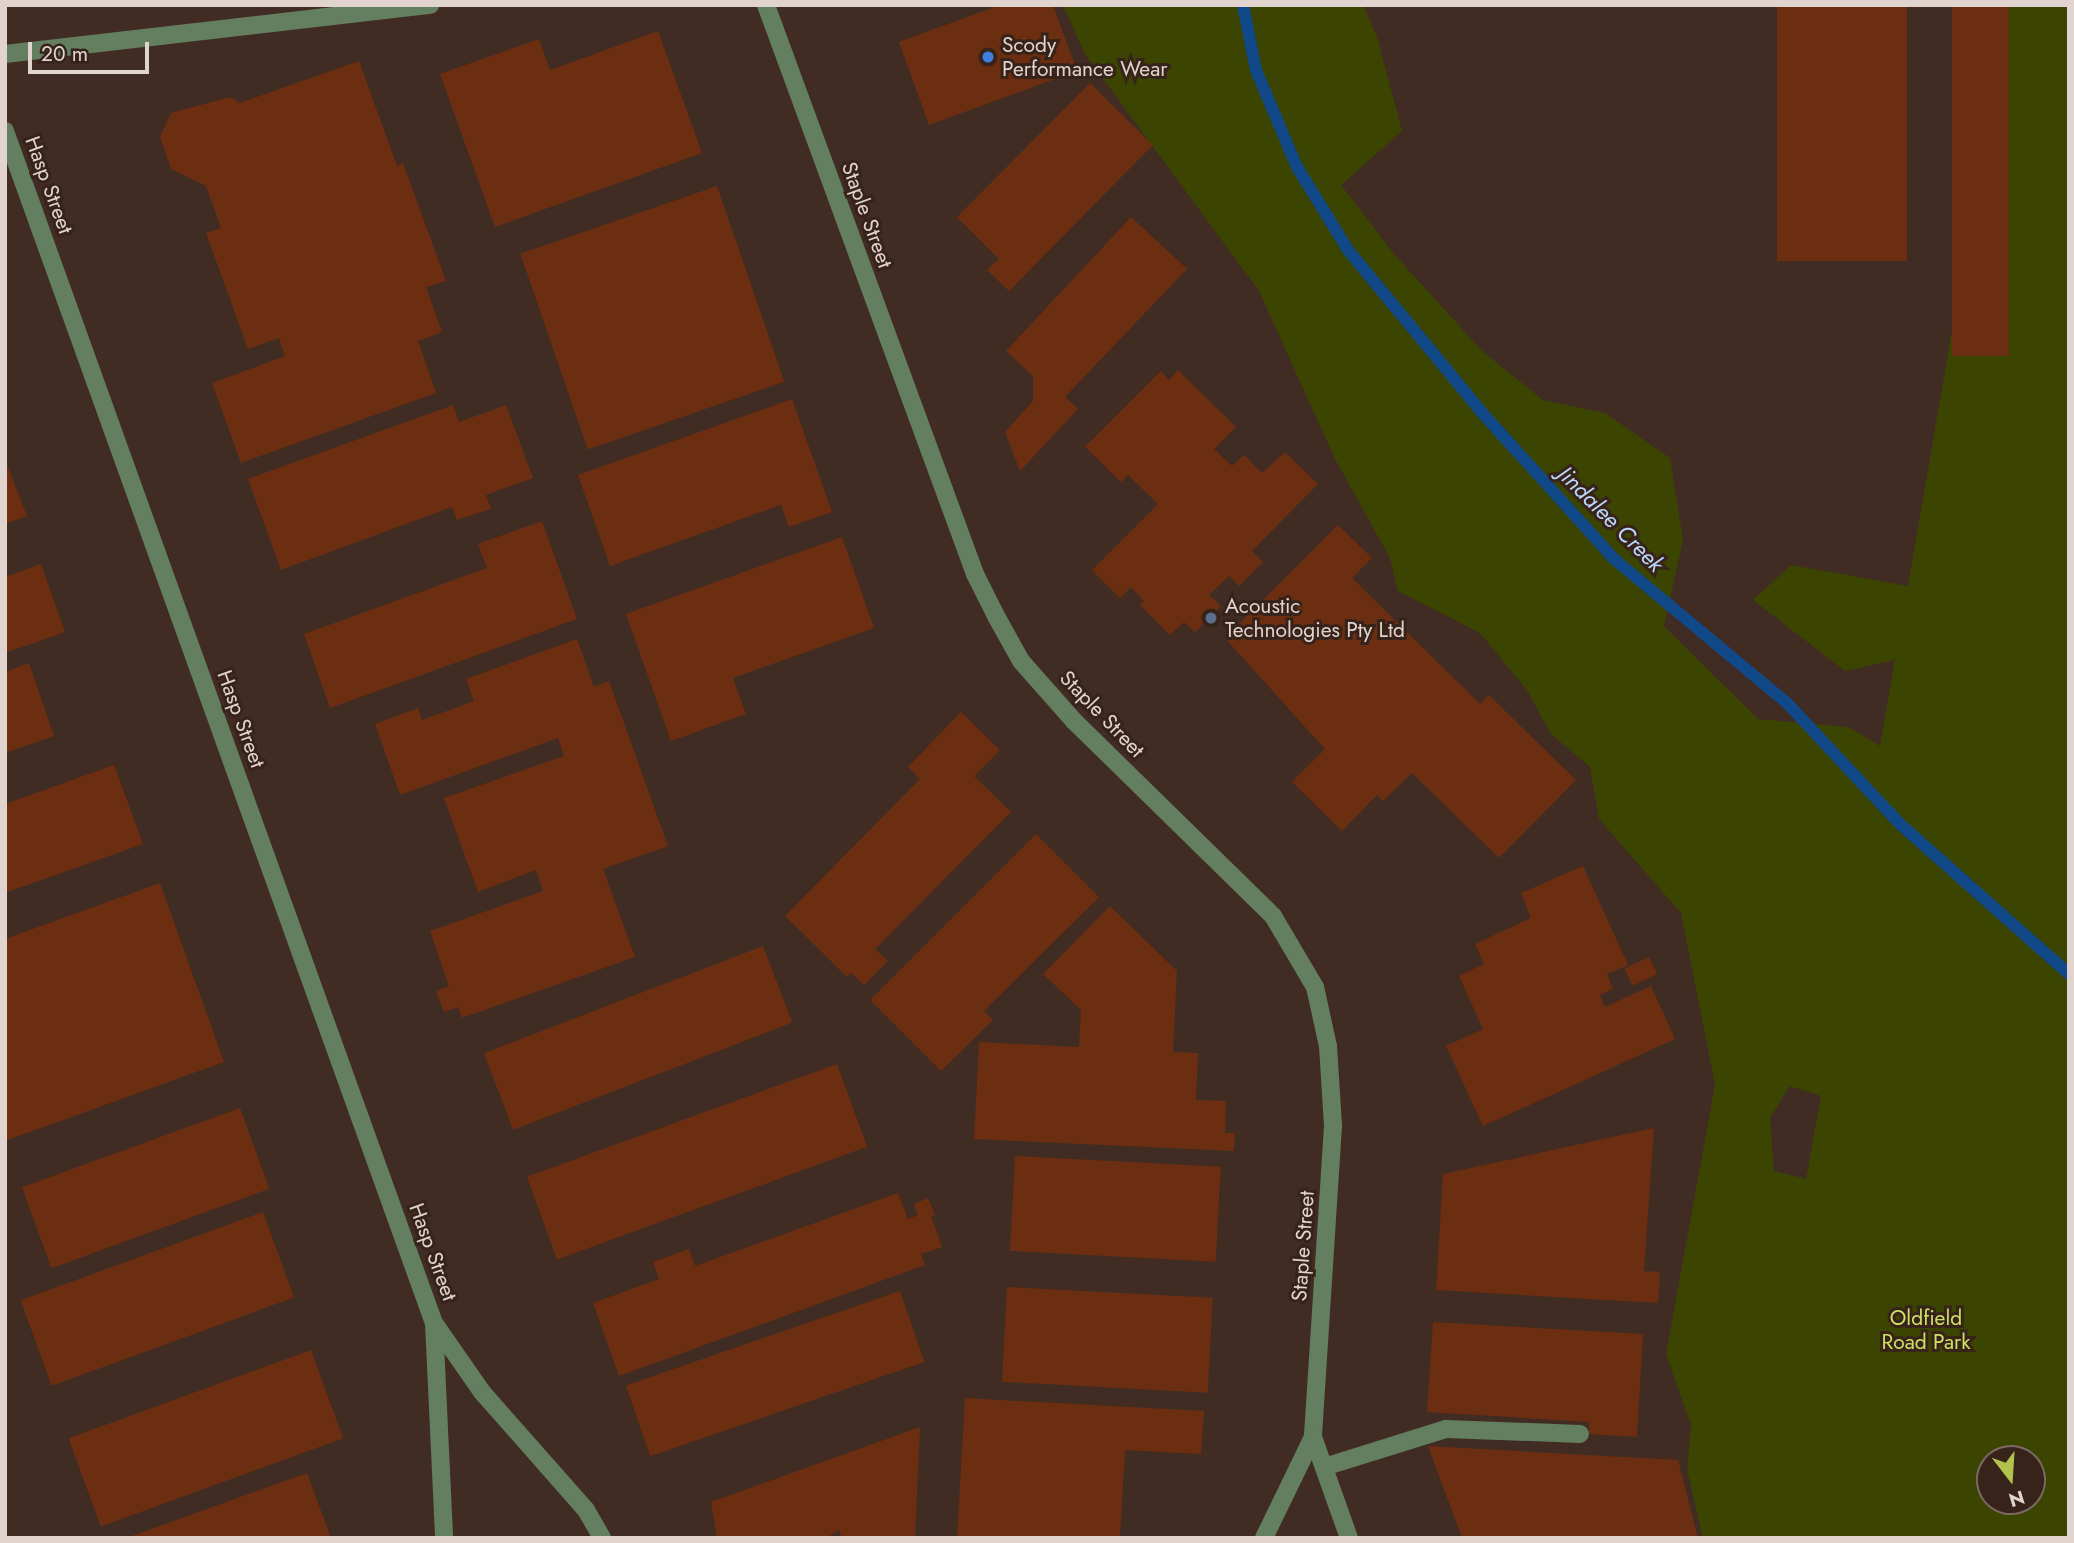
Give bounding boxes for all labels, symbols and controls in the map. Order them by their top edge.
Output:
scale bar [32,28,152,72]
place label: Scody Performance Wear [1002,32,1167,82]
text: 20 m [41,39,88,69]
marker: Scody Performance Wear [980,49,996,65]
street label: Hasp Street [20,133,78,237]
street label: Staple Street [836,159,898,271]
water label: Jindalee Creek [1552,460,1670,578]
place label: Acoustic Technologies Pty Ltd [1225,593,1405,643]
marker: Acoustic Technologies Pty Ltd [1203,610,1219,626]
street label: Staple Street [1054,665,1150,763]
street label: Hasp Street [212,667,270,771]
street label: Staple Street [1287,1190,1319,1302]
street label: Hasp Street [404,1200,462,1304]
park label: Oldfield Road Park [1881,1305,1971,1355]
north arrow [1976,1445,2046,1515]
text: N [2006,1484,2028,1514]

